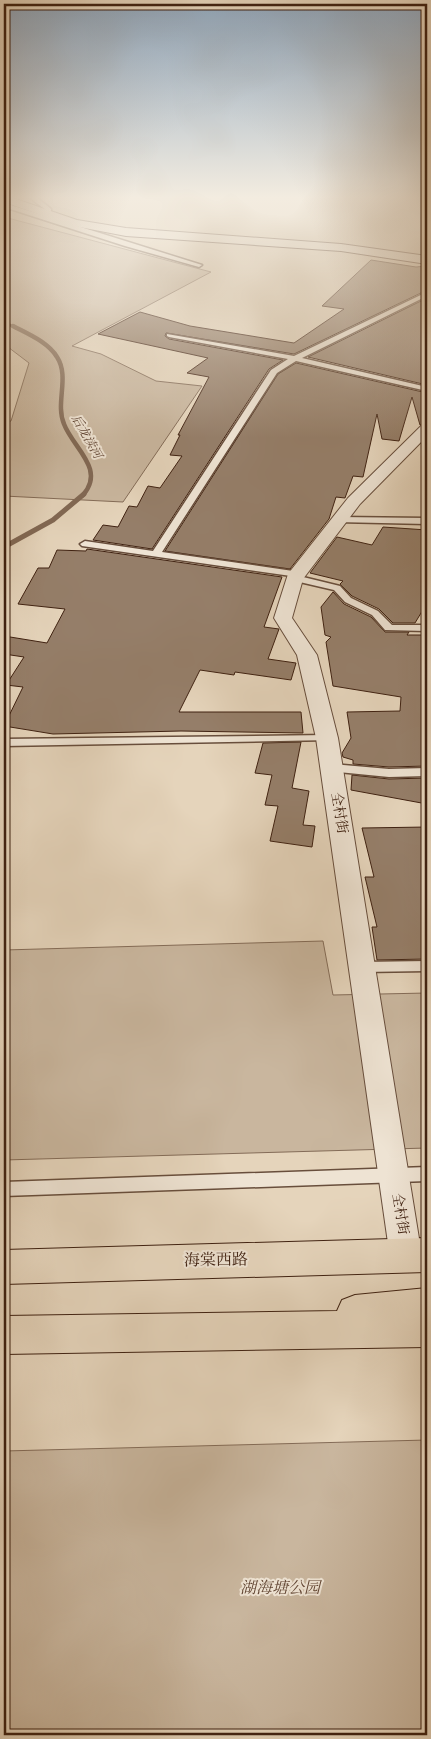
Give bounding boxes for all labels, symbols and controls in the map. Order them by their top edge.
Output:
water label: 后龙渎河 [69,412,106,463]
street label: 全村街 [329,791,350,835]
street label: 全村街 [390,1192,411,1236]
street label: 海棠西路 [184,1250,248,1270]
park label: 湖海塘公园 [240,1579,323,1597]

